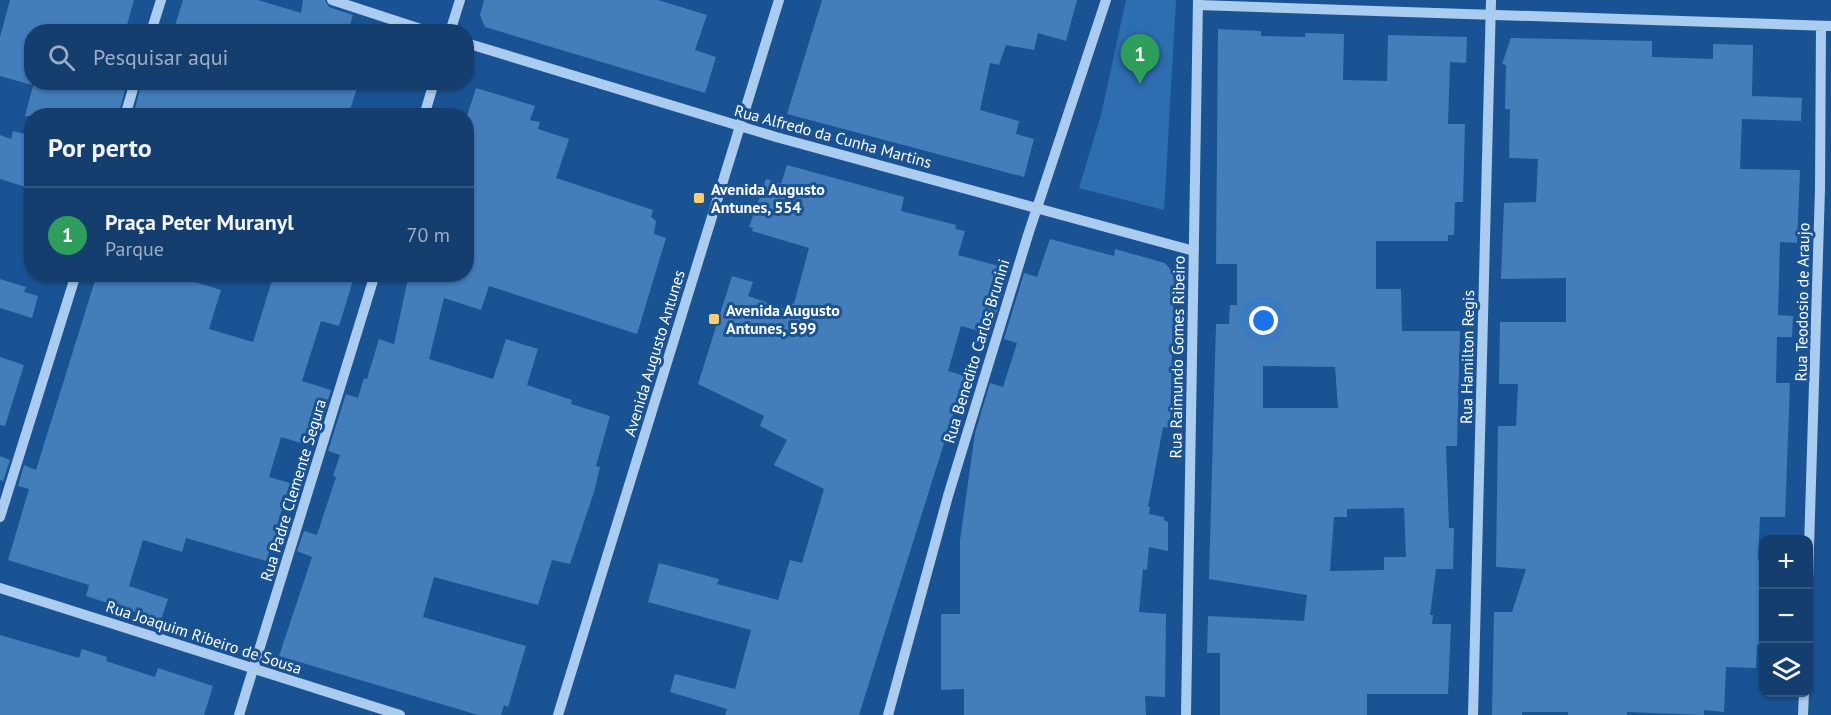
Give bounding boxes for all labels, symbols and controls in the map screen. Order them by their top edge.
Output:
search box [24,24,474,90]
pin: 1 [1120,34,1160,84]
icon: search [45,41,78,74]
text: Pesquisar aqui [93,43,229,71]
street label: Rua Alfredo da Cunha Martins [732,100,934,172]
text: Por perto [48,131,152,164]
place label: Avenida Augusto Antunes, 554 [711,179,825,217]
marker: Avenida Augusto Antunes, 554 [692,191,706,205]
text: Praça Peter Muranyl [105,208,294,236]
text: 1 [62,222,73,248]
text: 70 m [407,222,450,248]
street label: Rua Teodosio de Araujo [1791,222,1813,382]
text: Parque [105,236,164,262]
street label: Rua Raimundo Gomes Ribeiro [1165,255,1189,459]
street label: Rua Benedito Carlos Brunini [938,256,1014,446]
street label: Avenida Augusto Antunes [619,267,689,439]
street label: Rua Hamilton Regis [1456,290,1478,424]
place label: Avenida Augusto Antunes, 599 [726,300,840,338]
your location [1249,306,1278,335]
marker: Avenida Augusto Antunes, 599 [707,312,721,326]
street label: Rua Padre Clemente Segura [256,396,330,584]
map controls [1759,535,1813,697]
button: + [1759,535,1813,589]
button: − [1759,589,1813,643]
street label: Rua Joaquim Ribeiro de Sousa [104,596,304,678]
button: layers [1759,643,1813,697]

